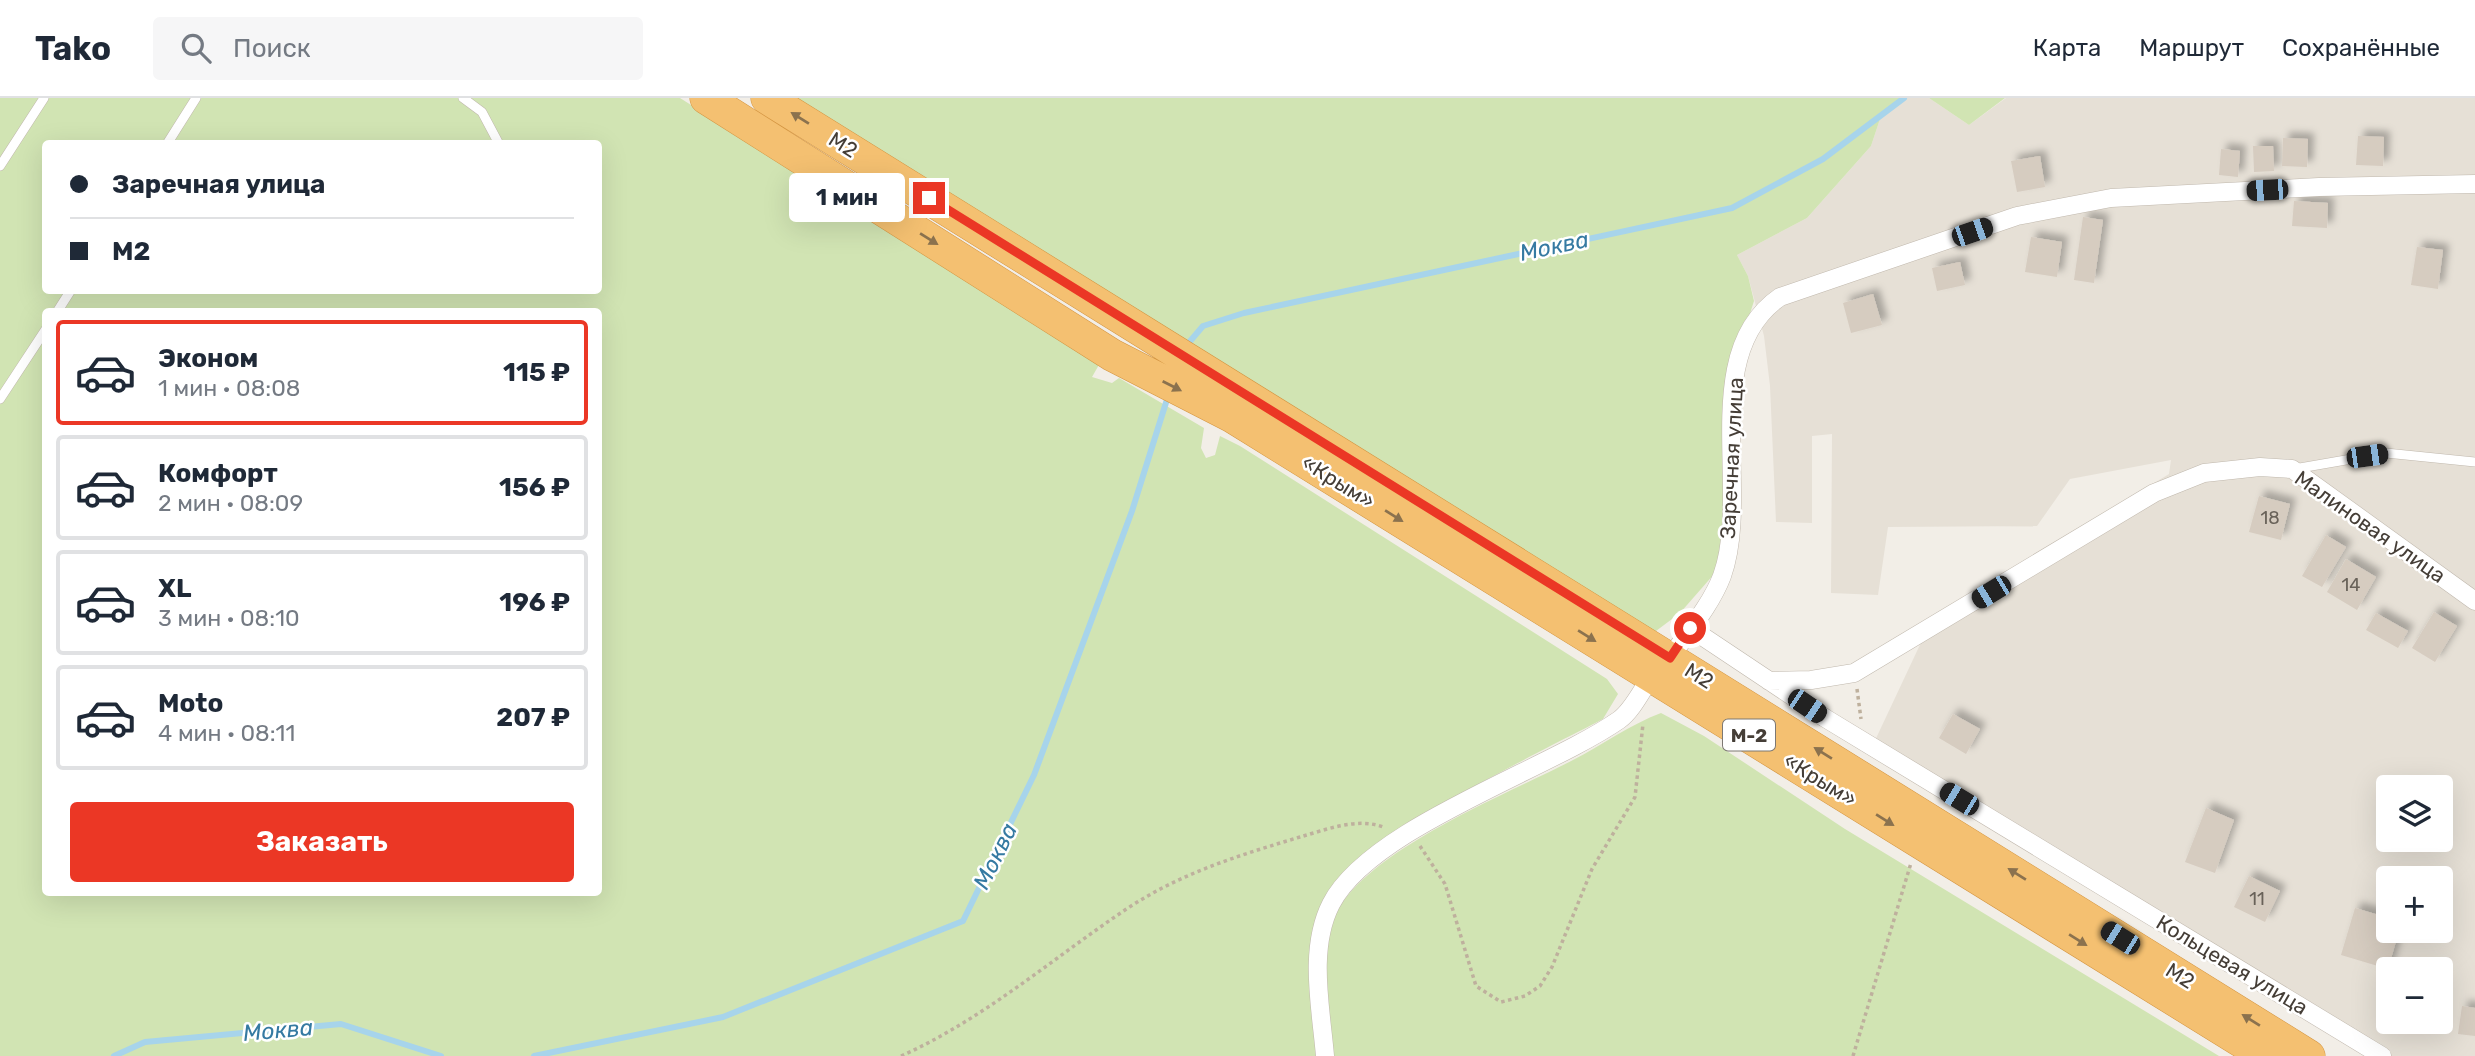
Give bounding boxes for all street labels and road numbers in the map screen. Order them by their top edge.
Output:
street label: М2 [824,126,862,163]
street label: Заречная улица [1715,377,1748,539]
street label: «Крым» [1297,450,1379,514]
street label: Малиновая улица [2290,465,2451,588]
street label: М2 [1680,657,1718,694]
road number: М-2 [1723,720,1775,750]
street label: «Крым» [1779,748,1861,812]
street label: Кольцевая улица [2152,909,2313,1020]
street label: М2 [2161,957,2199,994]

